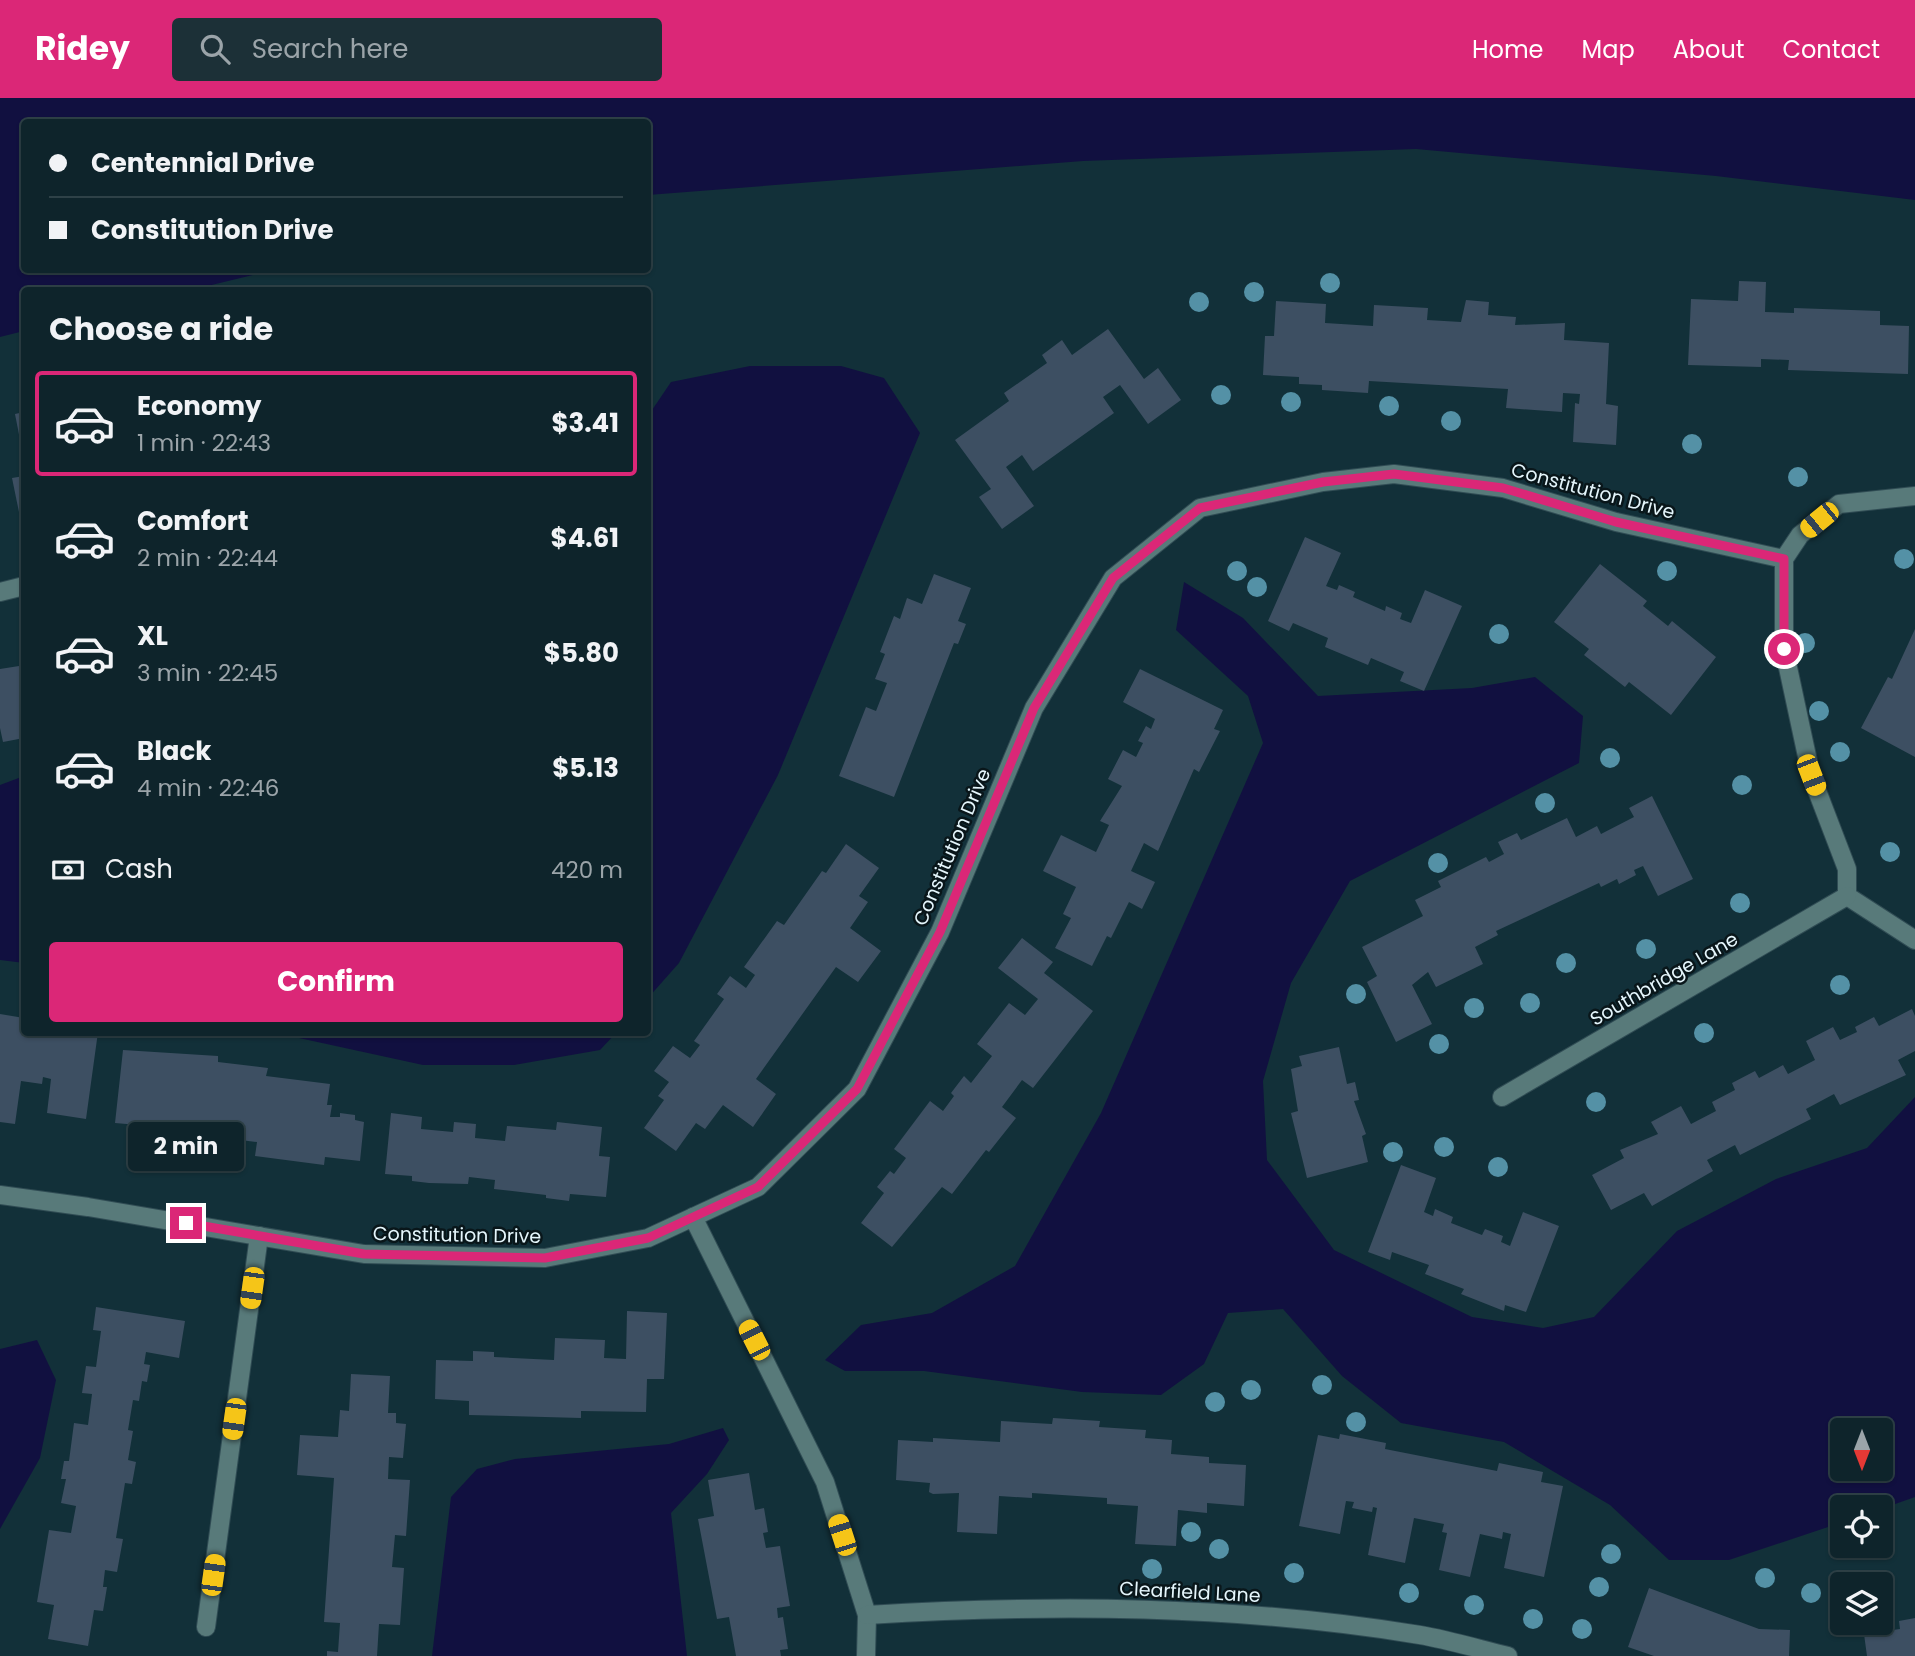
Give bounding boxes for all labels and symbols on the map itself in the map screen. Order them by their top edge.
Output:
street label: Constitution Drive [1508,456,1678,526]
car [1797,499,1842,541]
route start [1768,633,1800,665]
car [1794,752,1829,798]
street label: Constitution Drive [907,764,997,930]
street label: Southbridge Lane [1585,926,1743,1032]
callout: 2 min [128,1122,244,1170]
route end [170,1207,202,1239]
street label: Constitution Drive [373,1220,541,1250]
car [239,1266,266,1310]
car [736,1317,773,1363]
car [221,1397,248,1441]
north arrow [1830,1418,1894,1480]
car [826,1512,859,1558]
car [200,1553,227,1597]
street label: Clearfield Lane [1119,1575,1261,1609]

